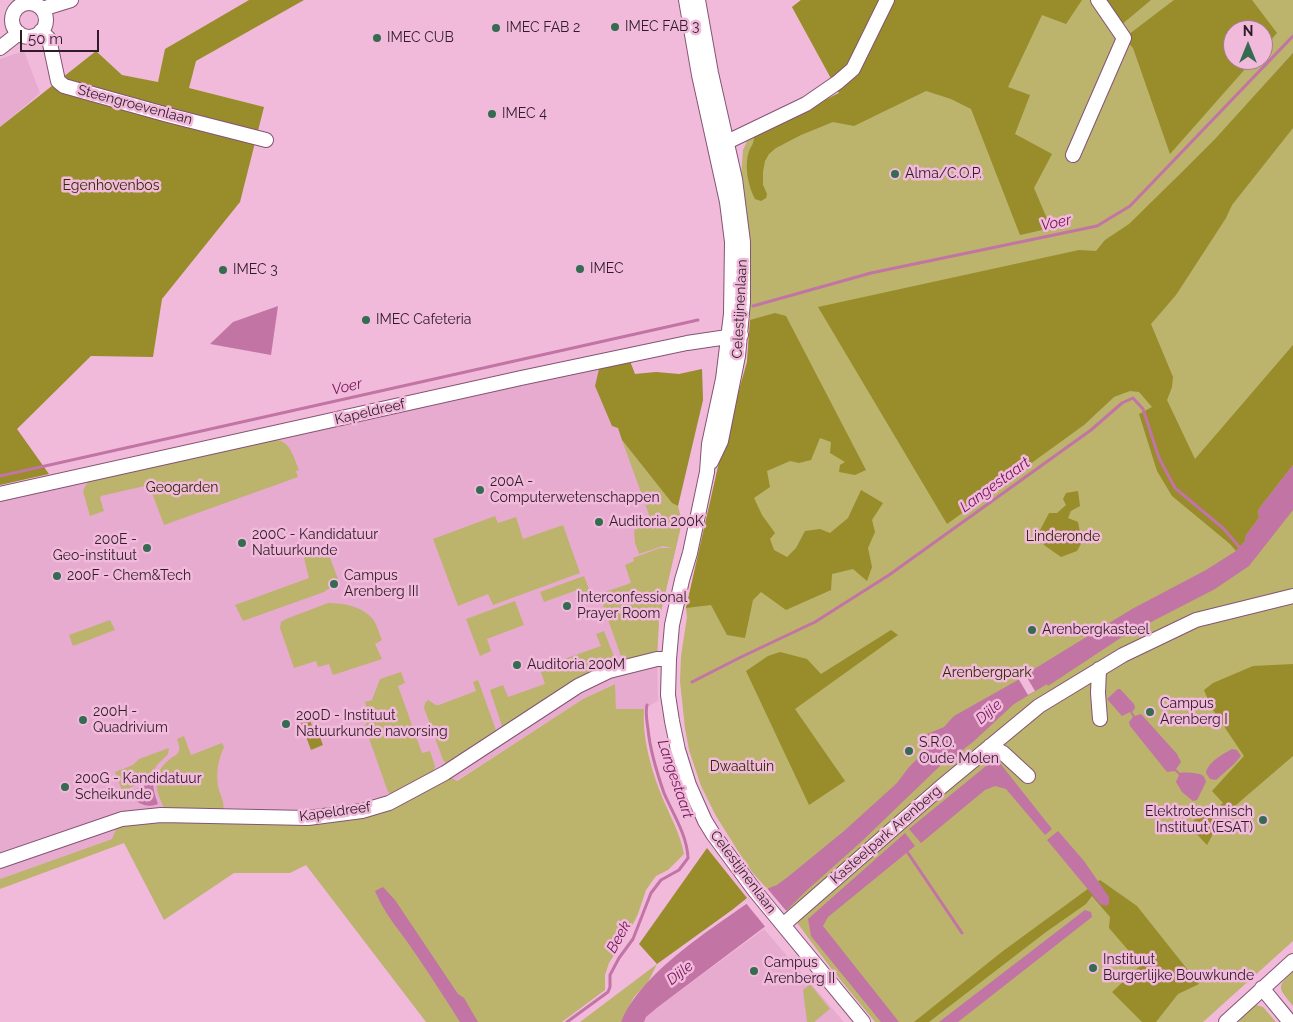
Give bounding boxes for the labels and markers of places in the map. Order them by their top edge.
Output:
place label: IMEC FAB 3 [625,19,699,35]
place label: IMEC FAB 2 [506,20,580,36]
marker: IMEC FAB 3 [609,21,621,33]
marker: IMEC FAB 2 [490,22,502,34]
place label: IMEC CUB [387,30,454,46]
marker: IMEC CUB [371,32,383,44]
place label: IMEC 4 [502,106,547,122]
marker: IMEC 4 [486,108,498,120]
place label: Alma/C.O.P. [905,166,982,182]
marker: Alma/C.O.P. [889,168,901,180]
place label: IMEC [590,261,624,277]
place label: IMEC 3 [233,262,278,278]
marker: IMEC [574,263,586,275]
marker: IMEC 3 [217,264,229,276]
place label: IMEC Cafeteria [376,312,471,328]
marker: IMEC Cafeteria [360,314,372,326]
place label: 200A - Computerwetenschappen [490,474,660,507]
marker: 200A - Computerwetenschappen [474,484,486,496]
place label: Auditoria 200K [609,514,704,530]
marker: Auditoria 200K [593,516,605,528]
place label: 200C - Kandidatuur Natuurkunde [252,527,378,560]
place label: 200E - Geo-instituut [53,532,137,564]
marker: 200C - Kandidatuur Natuurkunde [236,537,248,549]
marker: 200E - Geo-instituut [141,542,153,554]
place label: 200F - Chem&Tech [67,568,191,584]
place label: Campus Arenberg III [344,568,419,600]
marker: 200F - Chem&Tech [51,570,63,582]
marker: Campus Arenberg III [328,578,340,590]
place label: Interconfessional Prayer Room [577,590,687,622]
marker: Interconfessional Prayer Room [561,600,573,612]
place label: Arenbergkasteel [1042,622,1149,638]
marker: Arenbergkasteel [1026,624,1038,636]
place label: Auditoria 200M [527,657,625,673]
marker: Auditoria 200M [511,659,523,671]
place label: Campus Arenberg I [1160,696,1228,729]
place label: 200H - Quadrivium [93,704,168,736]
marker: Campus Arenberg I [1144,706,1156,718]
place label: 200D - Instituut Natuurkunde navorsing [296,708,448,740]
marker: 200H - Quadrivium [77,714,89,726]
marker: 200D - Instituut Natuurkunde navorsing [280,718,292,730]
place label: S.R.O. Oude Molen [919,735,999,768]
marker: S.R.O. Oude Molen [903,745,915,757]
place label: 200G - Kandidatuur Scheikunde [75,771,202,804]
marker: 200G - Kandidatuur Scheikunde [59,781,71,793]
place label: Elektrotechnisch Instituut (ESAT) [1145,804,1253,836]
marker: Elektrotechnisch Instituut (ESAT) [1257,814,1269,826]
place label: Instituut Burgerlijke Bouwkunde [1103,952,1254,984]
place label: Campus Arenberg II [764,955,835,988]
marker: Instituut Burgerlijke Bouwkunde [1087,962,1099,974]
marker: Campus Arenberg II [748,965,760,977]

